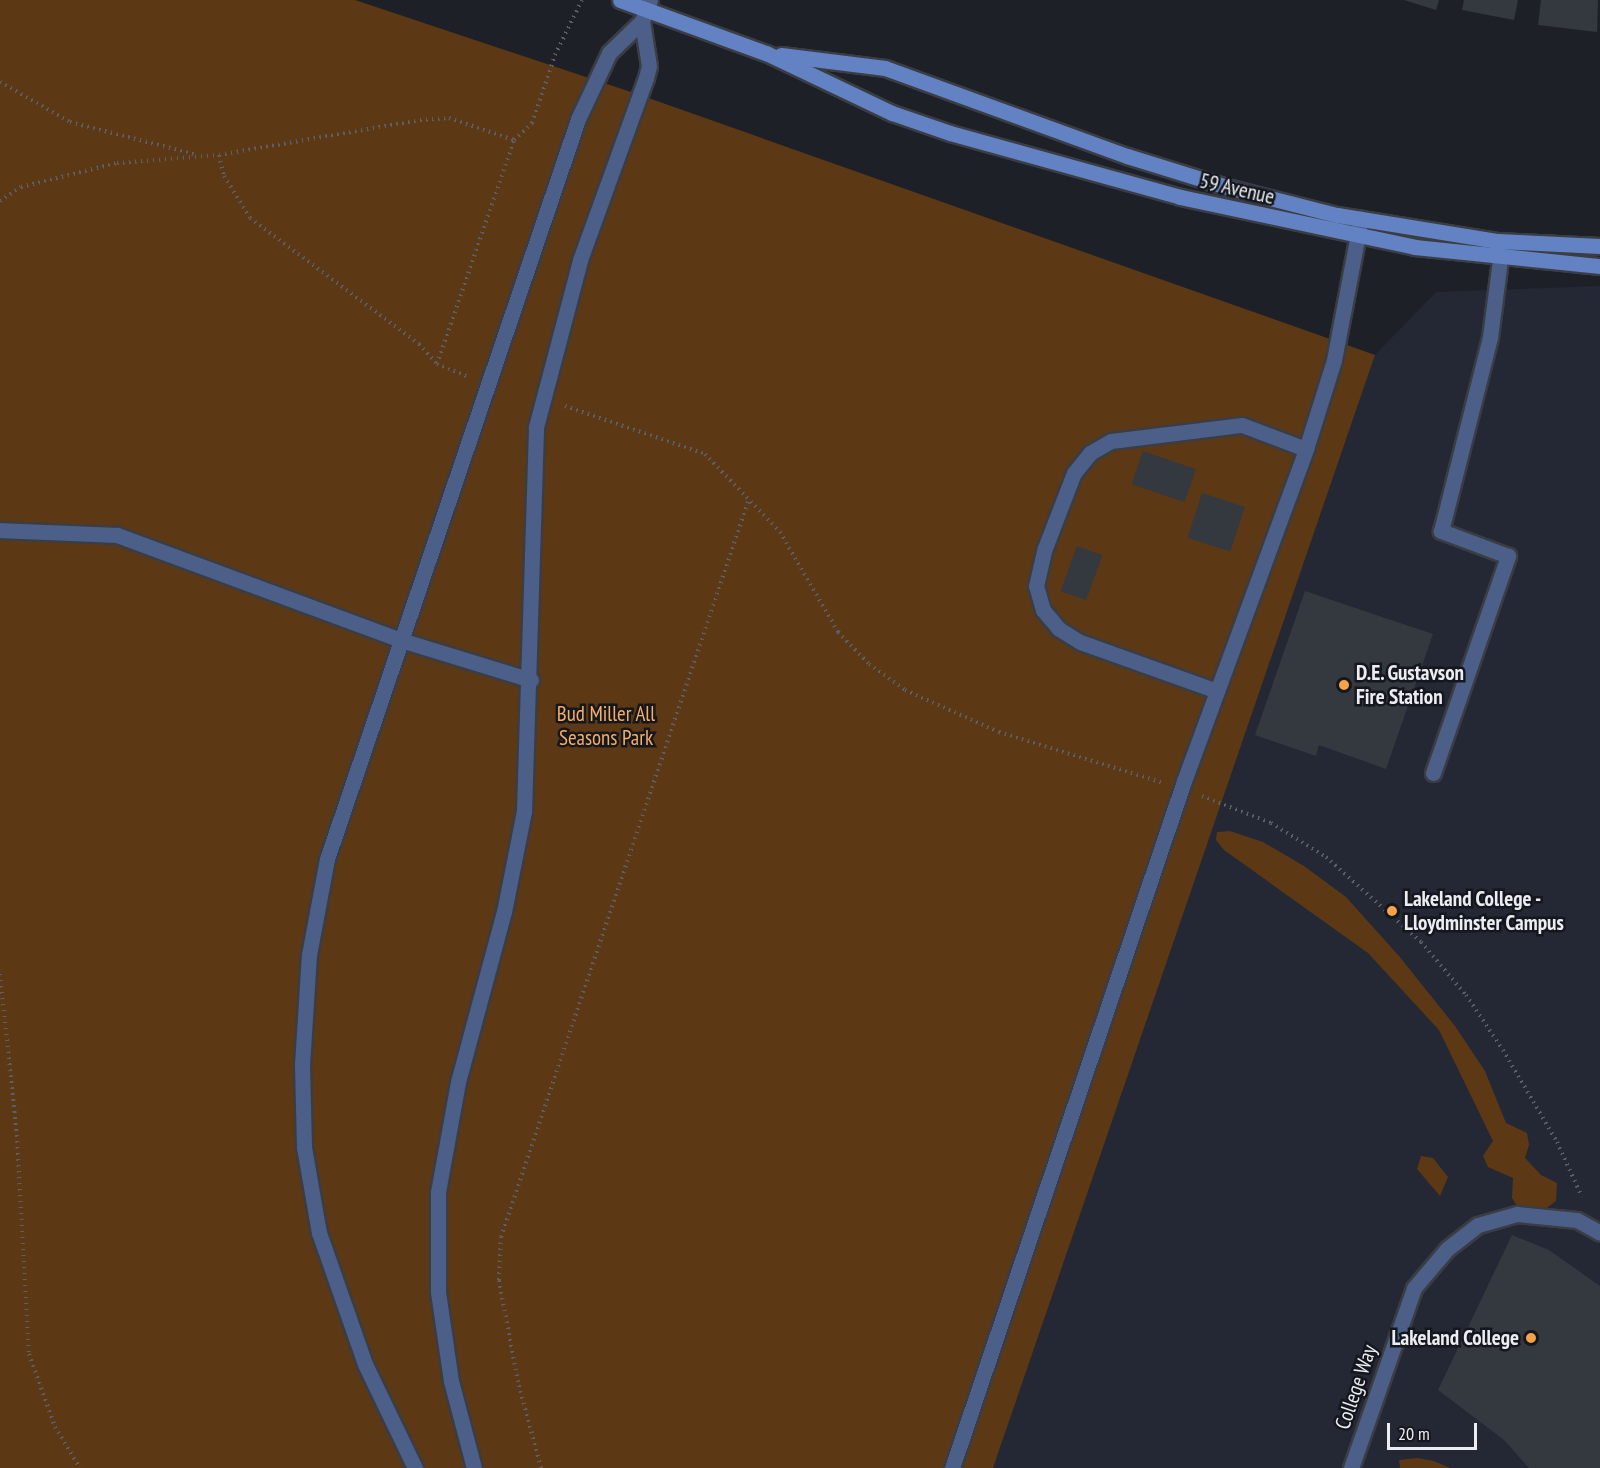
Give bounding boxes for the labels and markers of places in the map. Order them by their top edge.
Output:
place label: D.E. Gustavson Fire Station [1356,660,1465,710]
marker: D.E. Gustavson Fire Station [1337,678,1351,692]
place label: Lakeland College - Lloydminster Campus [1404,886,1564,936]
marker: Lakeland College - Lloydminster Campus [1385,904,1399,918]
place label: Lakeland College [1391,1325,1519,1351]
marker: Lakeland College [1524,1331,1538,1345]

